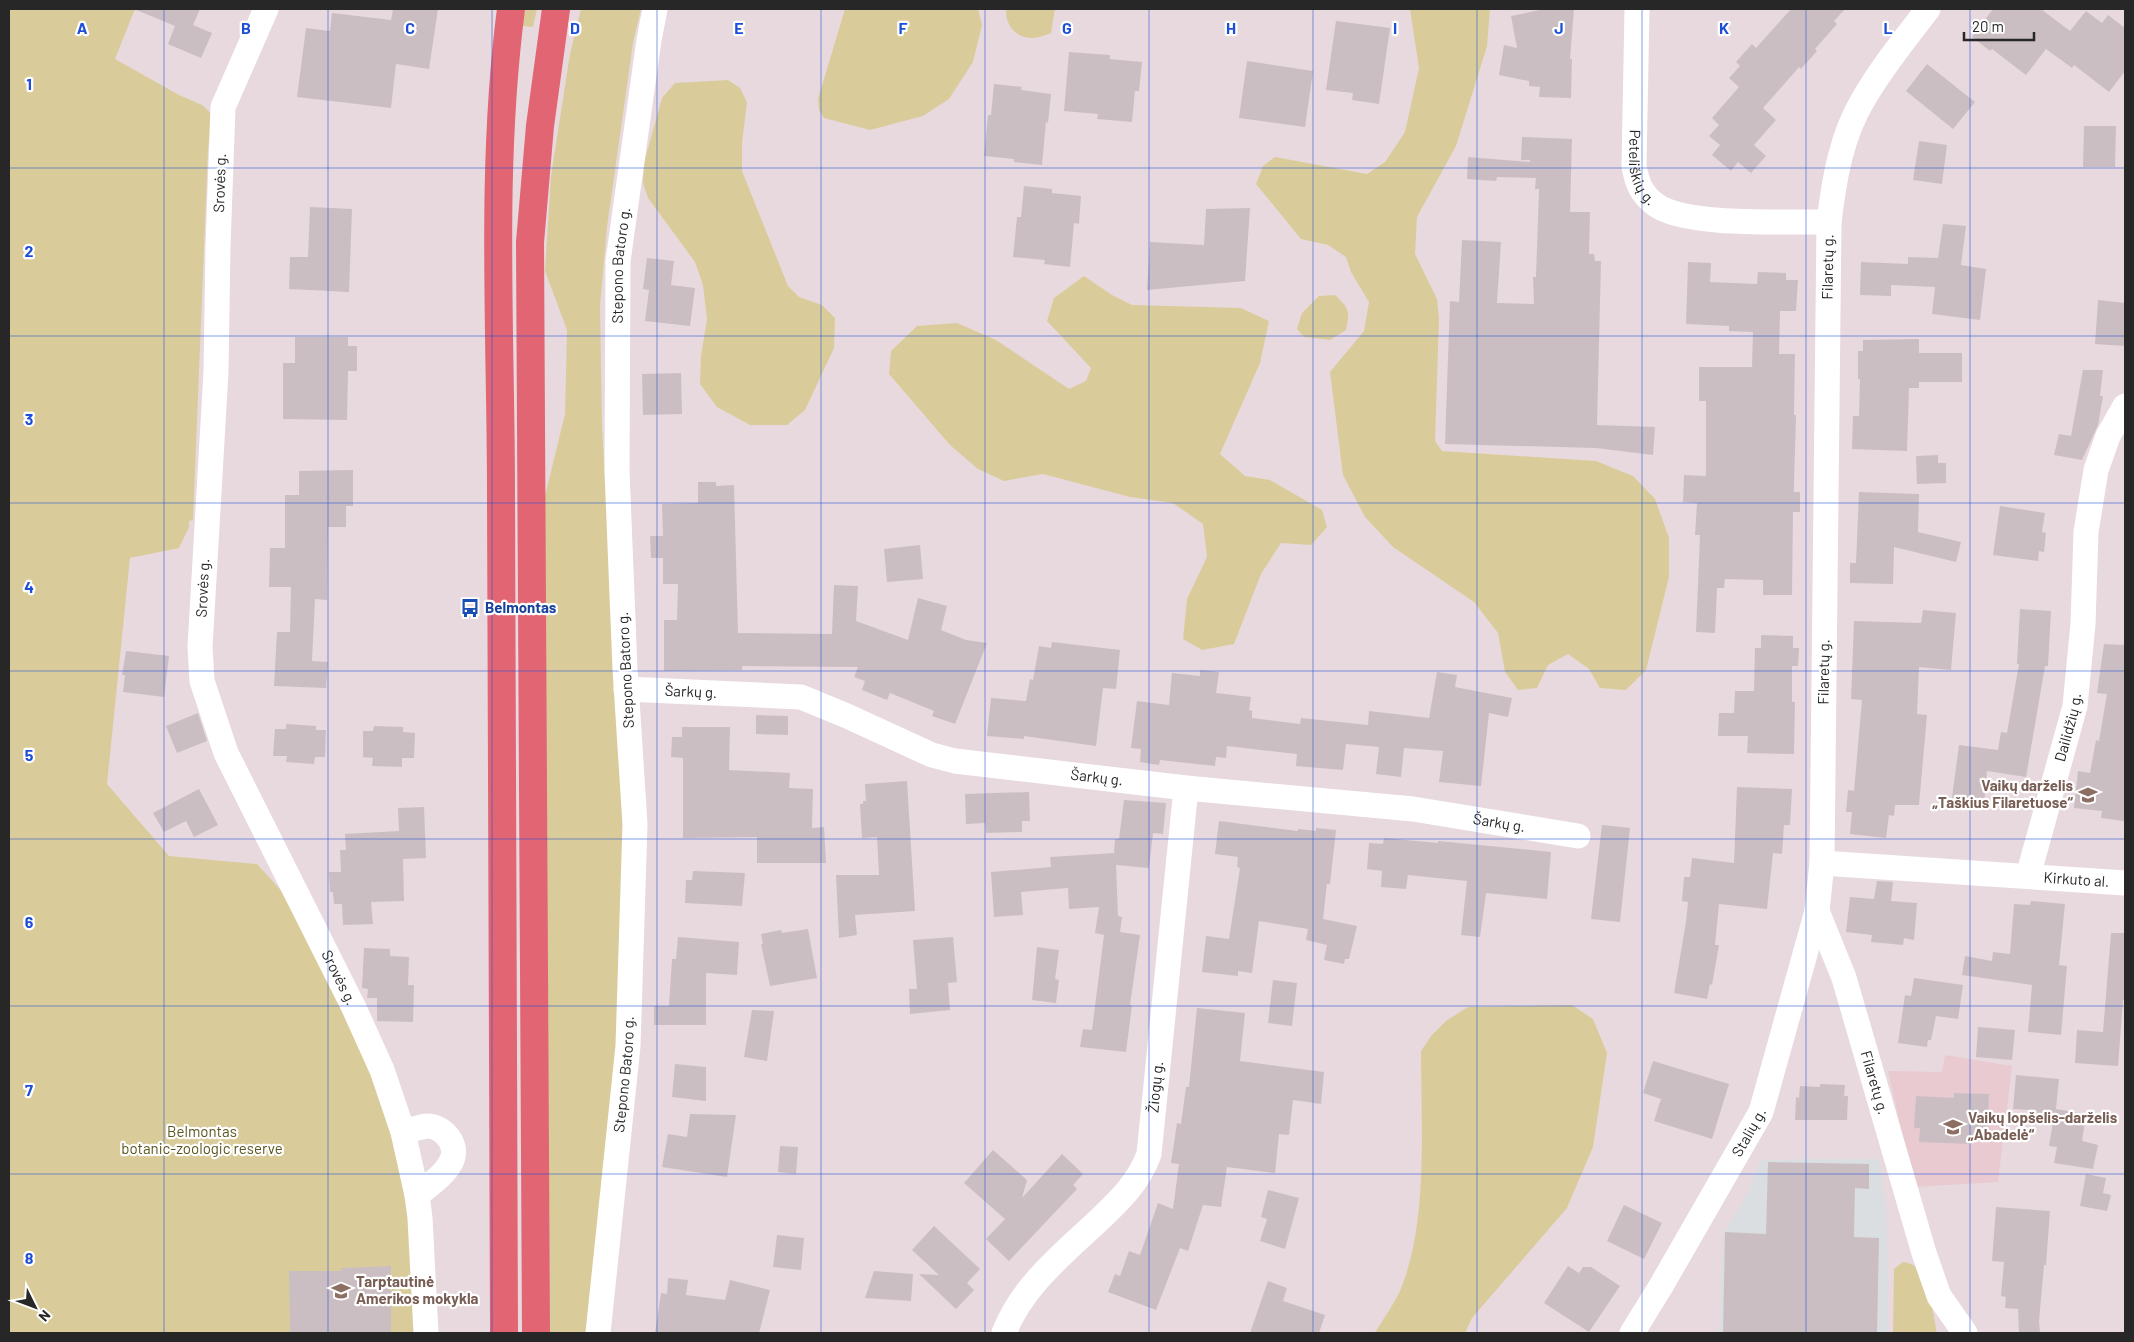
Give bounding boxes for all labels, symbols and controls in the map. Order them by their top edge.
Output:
scale bar [1964,10,2034,42]
text: 20 m [1972,17,2004,35]
text: A [77,18,88,37]
text: B [241,18,251,37]
text: C [405,18,415,37]
text: D [570,18,580,37]
text: E [734,18,744,37]
text: F [899,18,908,37]
text: G [1062,18,1072,37]
text: H [1226,18,1236,37]
text: I [1393,18,1397,37]
text: J [1554,18,1564,37]
text: K [1719,18,1729,37]
text: L [1883,18,1893,37]
text: 1 [26,74,32,93]
street label: Peteliškių g. [1626,129,1660,209]
street label: Srovės g. [209,153,229,213]
street label: Stepono Batoro g. [608,206,633,324]
street label: Filaretų g. [1817,234,1837,300]
text: 2 [25,241,34,260]
text: 3 [25,409,33,428]
street label: Srovės g. [191,558,213,618]
text: 4 [24,577,34,596]
bus stop icon: Belmontas [459,597,481,619]
place label: Belmontas [485,598,557,616]
street label: Stepono Batoro g. [613,611,637,729]
street label: Filaretų g. [1813,639,1833,705]
street label: Šarkų g. [664,681,718,701]
street label: Dailidžių g. [2050,692,2084,763]
text: 5 [25,745,34,764]
street label: Šarkų g. [1070,765,1124,789]
place label: Vaikų darželis „Taškius Filaretuose“ [1932,776,2074,811]
school or university icon: Vaikų darželis „Taškius Filaretuose“ [2077,784,2099,806]
street label: Šarkų g. [1472,809,1527,835]
street label: Kirkuto al. [2043,868,2110,890]
text: 6 [25,912,34,931]
street label: Srovės g. [318,947,361,1008]
street label: Stepono Batoro g. [609,1016,637,1133]
street label: Filaretų g. [1858,1048,1893,1116]
street label: Žiogų g. [1143,1060,1166,1113]
text: 7 [25,1080,33,1099]
street label: Stalių g. [1727,1107,1769,1159]
place label: Vaikų lopšelis-darželis „Abadelė“ [1968,1108,2118,1143]
school or university icon: Vaikų lopšelis-darželis „Abadelė“ [1942,1116,1964,1138]
park label: Belmontas botanic-zoologic reserve [121,1122,283,1157]
text: 8 [25,1248,34,1267]
place label: Tarptautinė Amerikos mokykla [356,1272,479,1307]
school or university icon: Tarptautinė Amerikos mokykla [330,1280,352,1302]
north arrow [10,1282,60,1332]
text: N [36,1307,54,1325]

